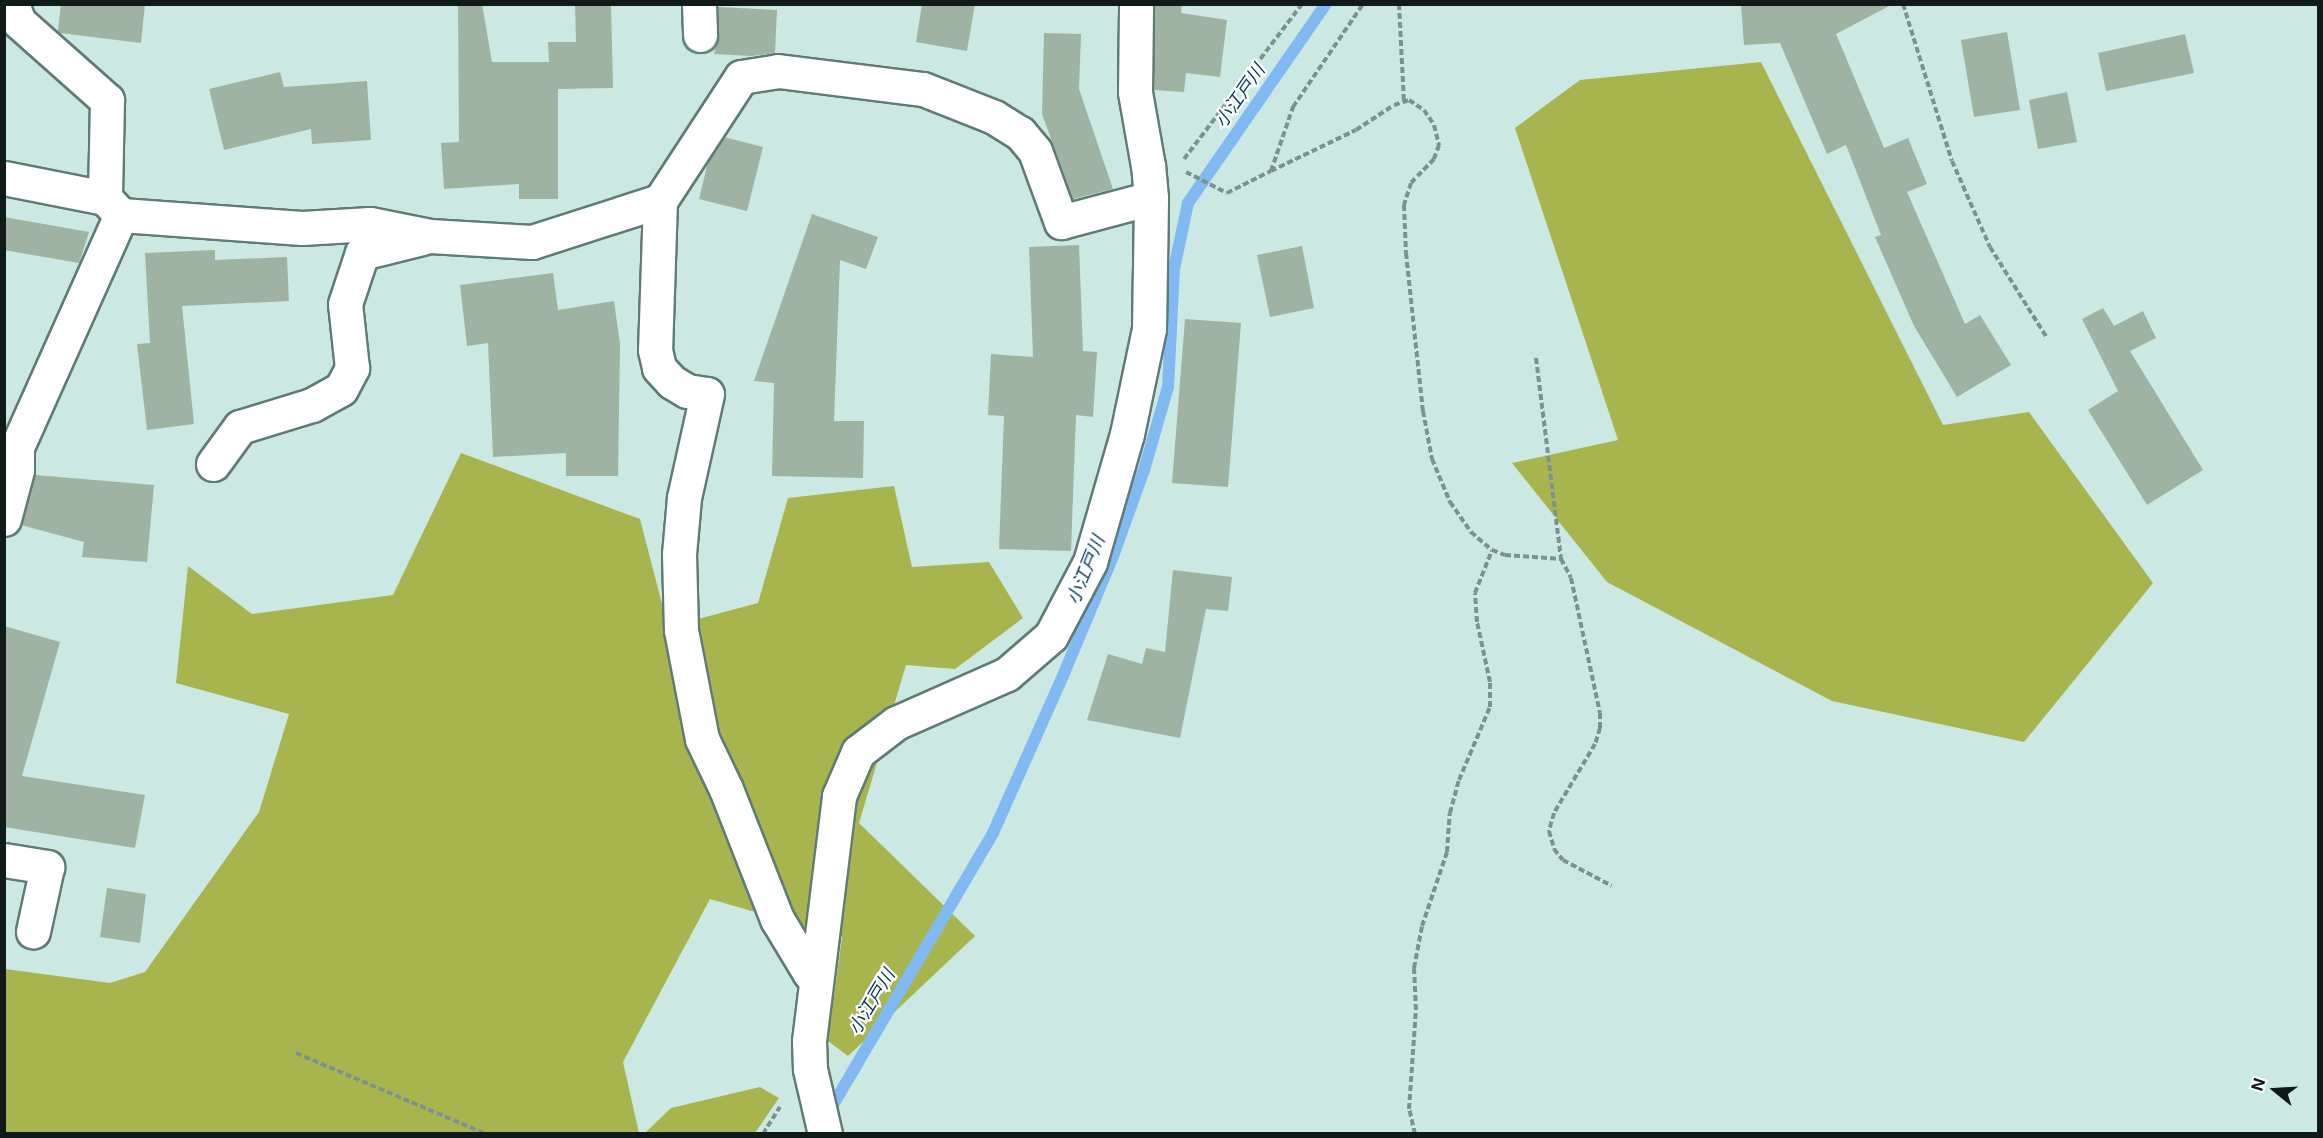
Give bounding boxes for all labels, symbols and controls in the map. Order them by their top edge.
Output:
water label: 小江戸川 [1211,60,1269,132]
water label: 小江戸川 [1063,533,1109,607]
water label: 小江戸川 [844,966,900,1038]
north arrow [2245,1060,2305,1120]
text: N [2246,1076,2269,1093]

